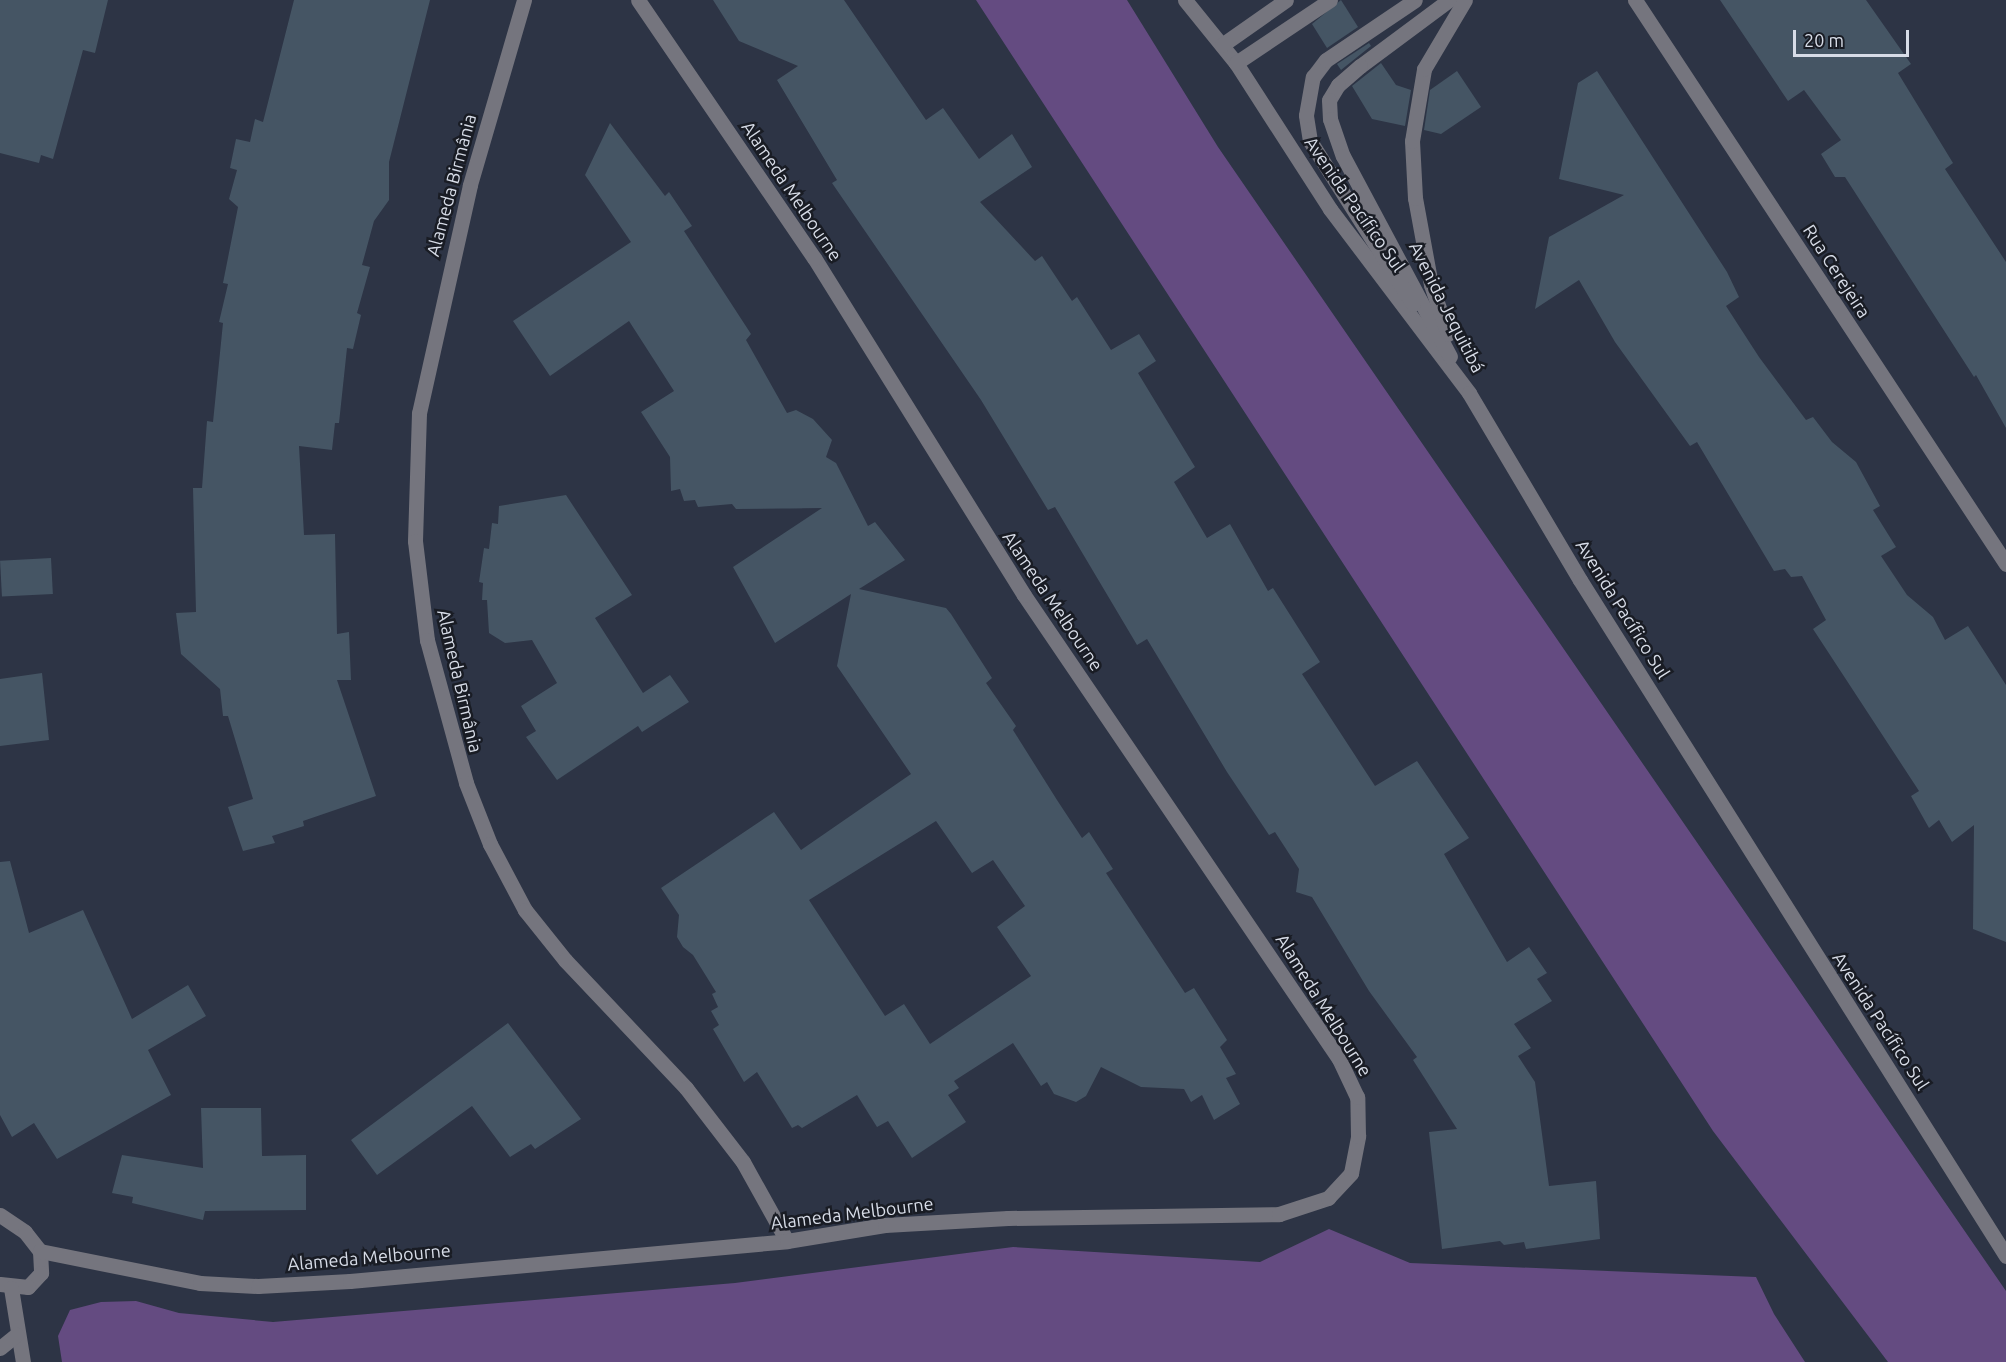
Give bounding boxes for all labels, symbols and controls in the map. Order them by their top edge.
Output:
scale bar [1796,18,1912,56]
text: 20 m [1804,30,1844,50]
street label: Alameda Birmânia [422,112,480,258]
street label: Alameda Melbourne [737,117,847,265]
street label: Avenida Pacífico Sul [1300,132,1410,276]
street label: Rua Cerejeira [1799,220,1875,322]
street label: Avenida Jequitibá [1405,238,1489,376]
street label: Alameda Melbourne [998,527,1108,675]
street label: Avenida Pacífico Sul [1571,535,1675,683]
street label: Alameda Birmânia [433,607,487,755]
street label: Alameda Melbourne [1271,930,1377,1080]
street label: Avenida Pacífico Sul [1828,948,1934,1094]
street label: Alameda Melbourne [769,1192,935,1234]
street label: Alameda Melbourne [286,1239,452,1275]

